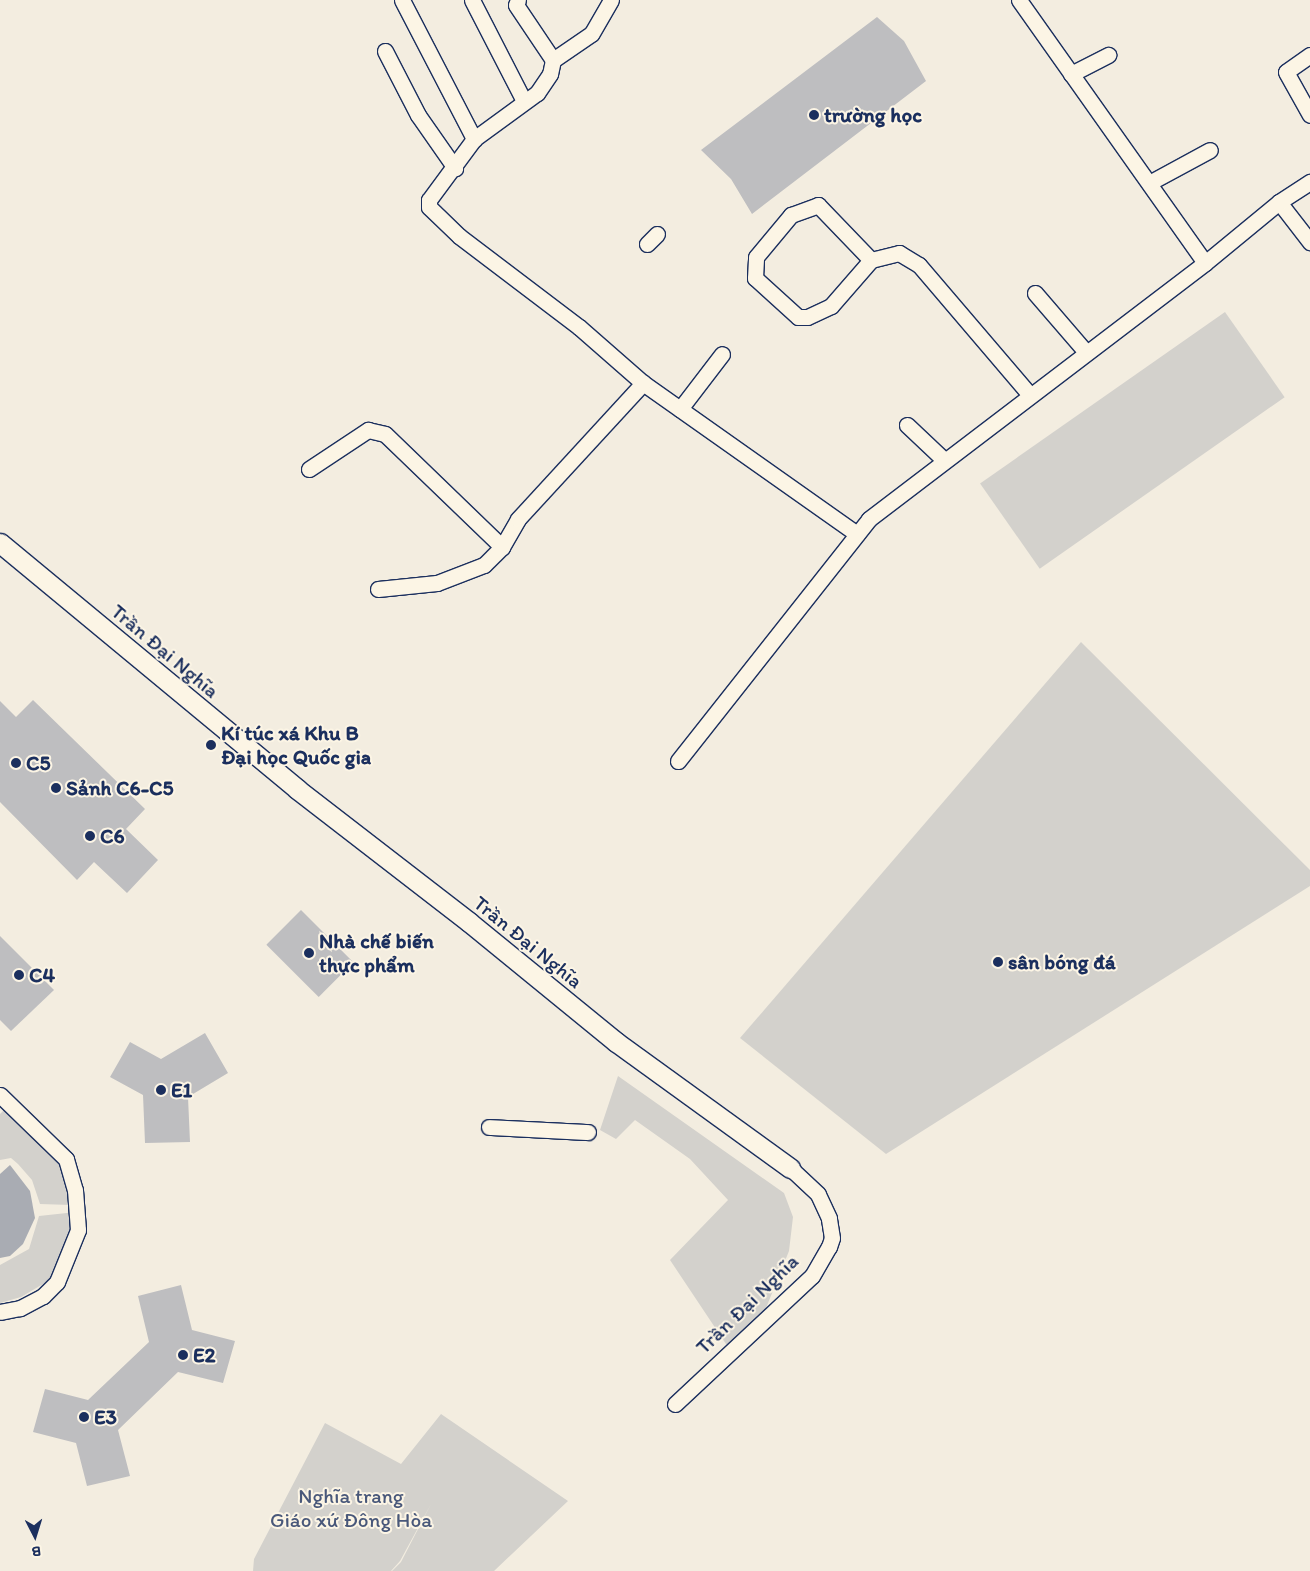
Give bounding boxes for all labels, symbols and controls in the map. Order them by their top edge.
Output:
place label: trường học [824,102,922,128]
marker: trường học [808,109,820,121]
street label: Trần Đại Nghĩa [106,598,224,704]
place label: Kí túc xá Khu B Đại học Quốc gia [221,720,371,770]
marker: Kí túc xá Khu B Đại học Quốc gia [205,739,217,751]
place label: C5 [26,750,51,776]
marker: C5 [10,757,22,769]
place label: Sảnh C6-C5 [66,775,174,801]
marker: Sảnh C6-C5 [50,782,62,794]
place label: C6 [100,823,125,849]
marker: C6 [84,830,96,842]
street label: Trần Đại Nghĩa [468,890,588,994]
place label: Nhà chế biến thực phẩm [319,928,434,978]
marker: Nhà chế biến thực phẩm [303,947,315,959]
place label: sân bóng đá [1008,949,1115,975]
marker: sân bóng đá [992,956,1004,968]
place label: C4 [29,962,55,988]
marker: C4 [13,969,25,981]
place label: E1 [171,1077,192,1103]
marker: E1 [155,1084,167,1096]
street label: Trần Đại Nghĩa [690,1249,804,1359]
place label: E2 [193,1342,216,1368]
marker: E2 [177,1349,189,1361]
place label: E3 [94,1404,117,1430]
marker: E3 [78,1411,90,1423]
park label: Nghĩa trang Giáo xứ Đông Hòa [270,1483,432,1533]
north arrow [10,1511,60,1561]
text: B [31,1543,42,1560]

